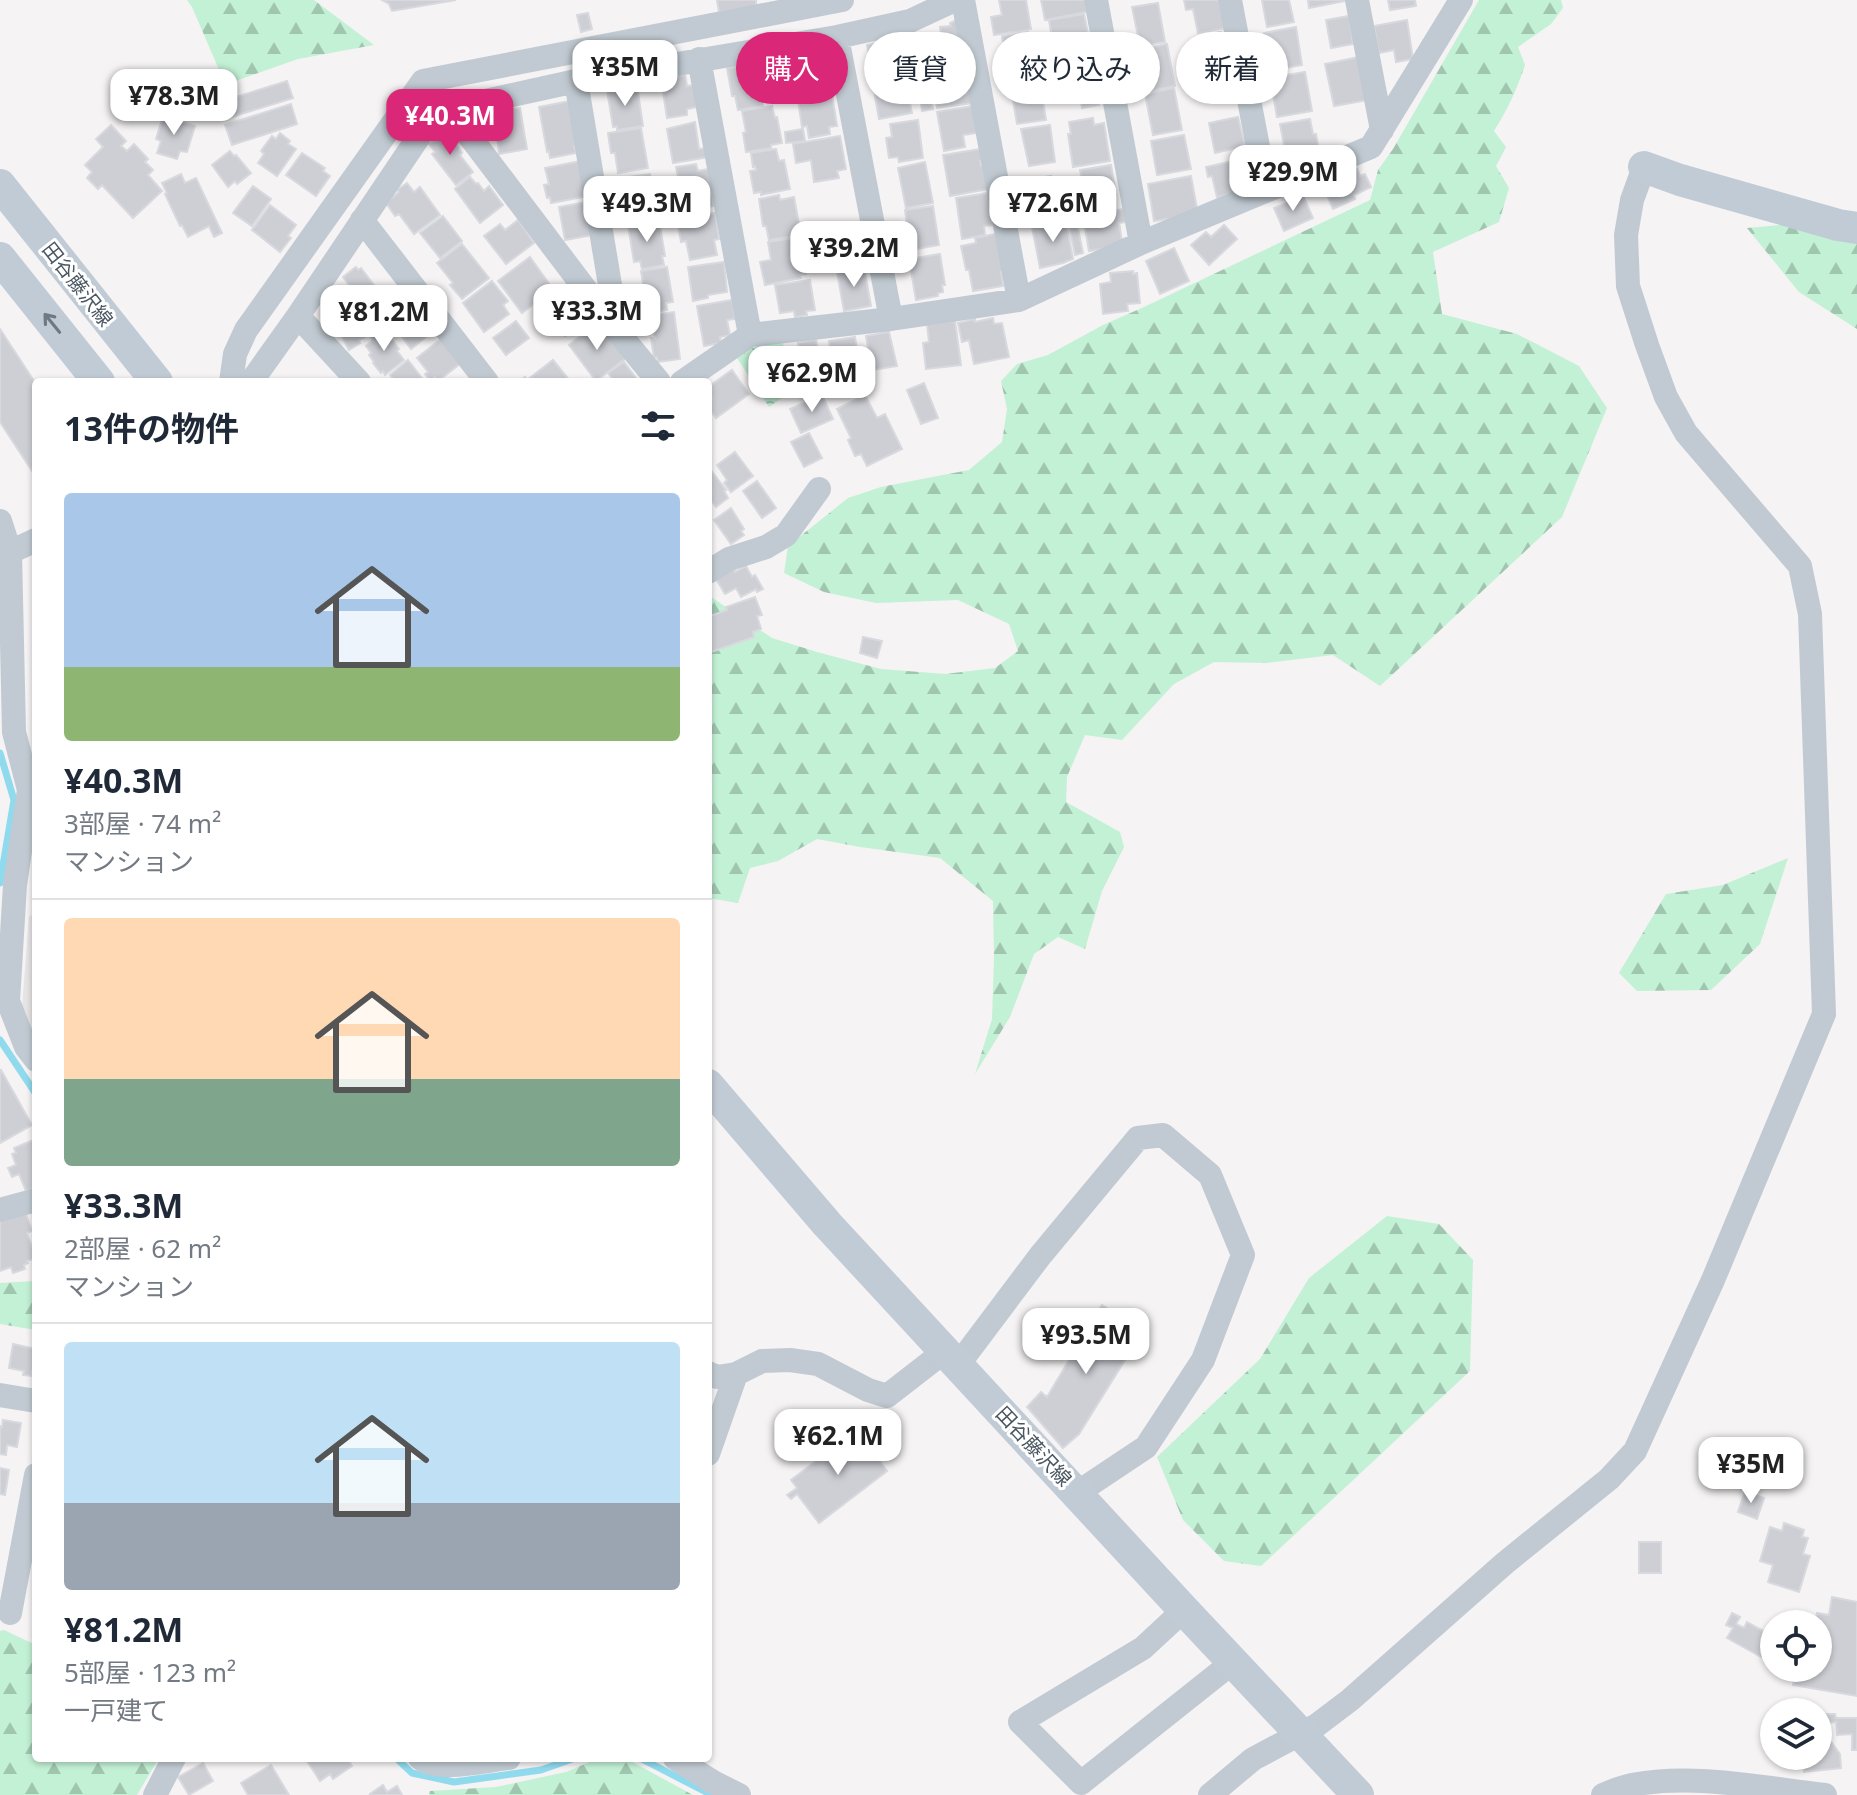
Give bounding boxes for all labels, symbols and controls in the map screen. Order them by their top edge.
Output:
chip: 購入 [736,32,848,104]
chip: 賃貸 [864,32,976,104]
chip: 絞り込み [992,32,1160,104]
chip: 新着 [1176,32,1288,104]
pin: ¥35M [578,40,672,108]
text: ¥35M [590,48,660,84]
pin: ¥78.3M [109,69,239,137]
text: ¥78.3M [128,77,220,113]
pin: ¥40.3M [385,89,515,157]
text: ¥40.3M [404,97,496,133]
pin: ¥29.9M [1228,145,1358,213]
text: ¥29.9M [1247,153,1339,189]
pin: ¥49.3M [582,176,712,244]
pin: ¥72.6M [988,176,1118,244]
text: ¥49.3M [601,184,693,220]
text: ¥72.6M [1007,184,1099,220]
pin: ¥39.2M [789,221,919,289]
text: ¥39.2M [808,229,900,265]
street label: 田谷藤沢線 [37,236,119,332]
pin: ¥33.3M [532,284,662,352]
pin: ¥81.2M [319,285,449,353]
text: ¥33.3M [551,292,643,328]
text: ¥81.2M [338,293,430,329]
one-way arrow [43,313,61,334]
pin: ¥62.9M [747,346,877,414]
text: ¥62.9M [766,354,858,390]
icon: filters [636,404,680,448]
text: 13件の物件 [64,405,239,451]
icon: home [300,545,444,689]
text: ¥40.3M [64,757,183,803]
text: 3部屋 · 74 m² [64,805,221,841]
text: マンション [64,843,194,879]
icon: home [300,970,444,1114]
text: ¥33.3M [64,1182,183,1228]
text: 2部屋 · 62 m² [64,1230,221,1266]
text: マンション [64,1268,194,1304]
pin: ¥93.5M [1021,1308,1151,1376]
text: ¥93.5M [1040,1316,1132,1352]
icon: home [300,1394,444,1538]
street label: 田谷藤沢線 [990,1400,1078,1492]
pin: ¥62.1M [773,1409,903,1477]
text: ¥62.1M [792,1417,884,1453]
pin: ¥35M [1704,1437,1798,1505]
text: ¥35M [1716,1445,1786,1481]
text: ¥81.2M [64,1606,183,1652]
map controls [1760,1610,1832,1770]
button: locate [1760,1610,1832,1682]
text: 5部屋 · 123 m² [64,1654,236,1690]
text: 一戸建て [64,1692,168,1728]
button: layers [1760,1698,1832,1770]

